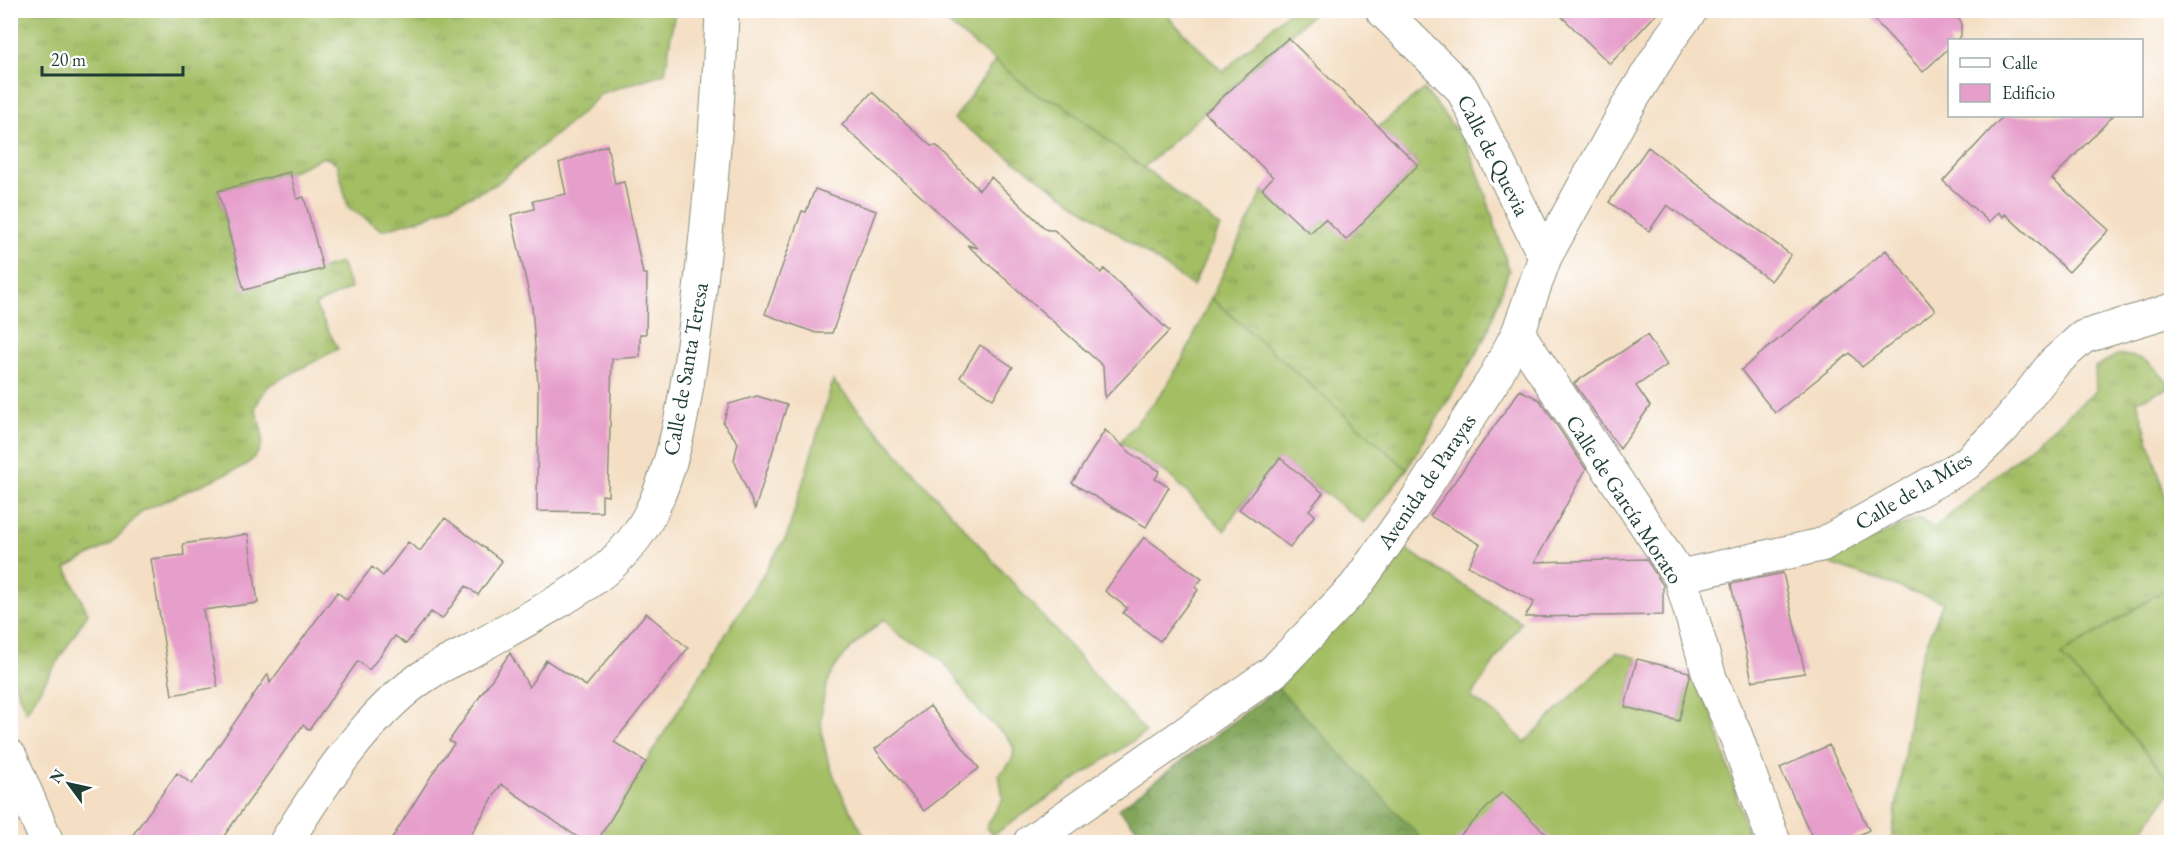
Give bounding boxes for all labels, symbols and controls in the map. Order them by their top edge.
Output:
scale bar [42,39,183,77]
legend [1948,39,2143,117]
text: 20 m [51,48,86,71]
text: Calle [2002,51,2038,74]
text: Edificio [2002,81,2055,104]
street label: Calle de Quevia [1450,89,1537,221]
street label: Calle de Santa Teresa [656,280,715,458]
street label: Avenida de Parayas [1370,408,1483,556]
street label: Calle de García Morato [1559,409,1690,589]
street label: Calle de la Mies [1849,444,1977,537]
north arrow [39,754,99,814]
text: N [45,765,69,787]

